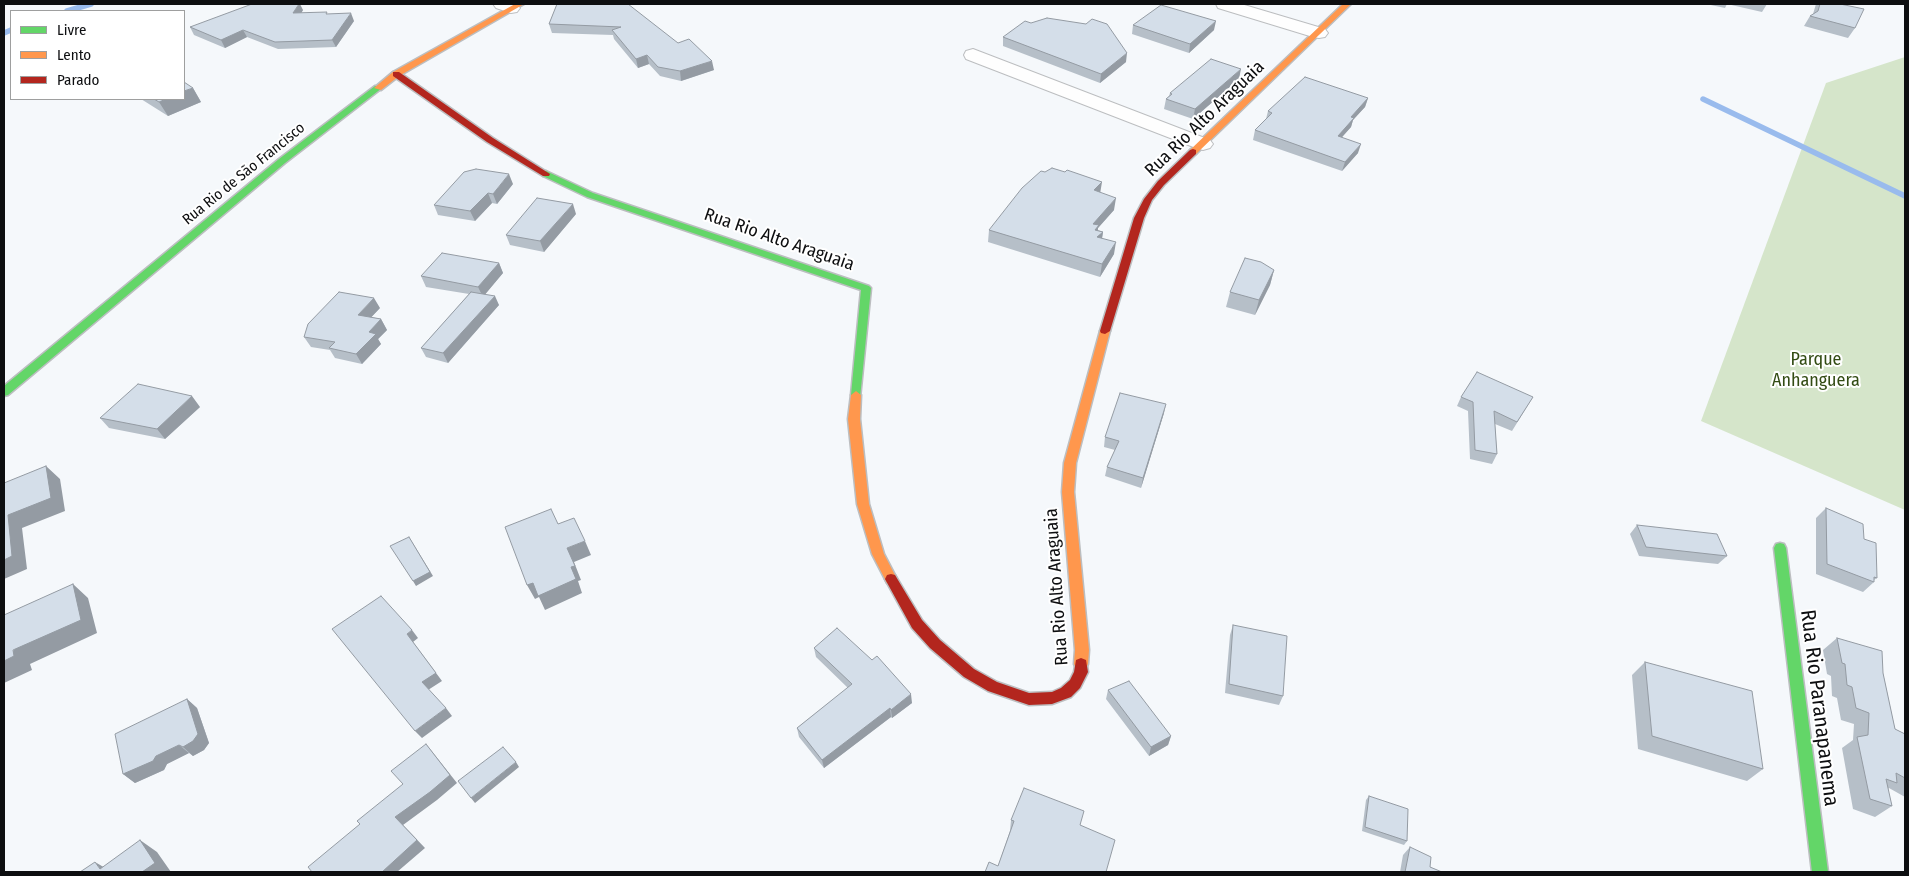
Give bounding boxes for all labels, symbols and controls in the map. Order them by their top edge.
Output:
legend [10,10,185,100]
text: Livre [57,21,86,39]
text: Lento [57,46,91,64]
street label: Rua Rio Alto Araguaia [1141,57,1269,181]
text: Parado [57,71,99,89]
street label: Rua Rio de São Francisco [179,119,309,229]
street label: Rua Rio Alto Araguaia [701,204,857,276]
park label: Parque Anhanguera [1772,349,1860,392]
street label: Rua Rio Alto Araguaia [1041,508,1073,666]
street label: Rua Rio Paranapanema [1794,608,1844,808]

